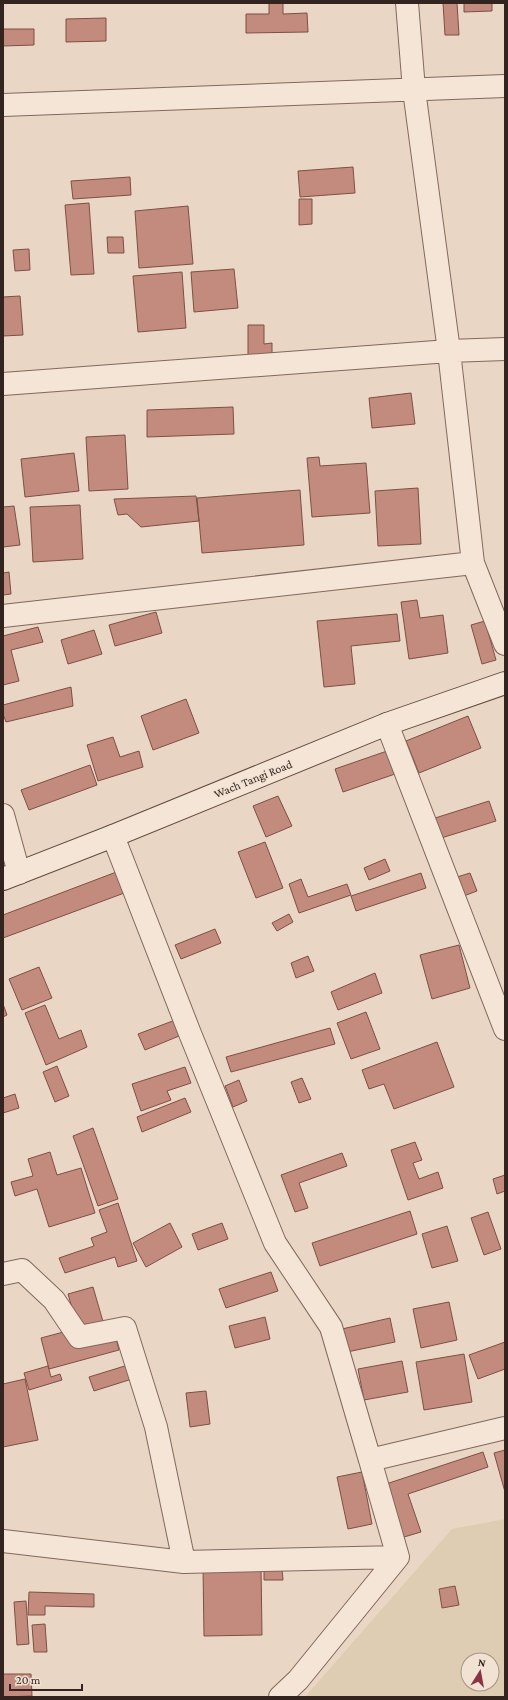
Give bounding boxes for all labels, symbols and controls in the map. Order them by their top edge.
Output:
street label: Wach Tangi Road [212,757,295,801]
north arrow [460,1652,500,1692]
text: N [477,1656,487,1669]
scale bar [10,1666,82,1692]
text: 20 m [16,1673,41,1687]

